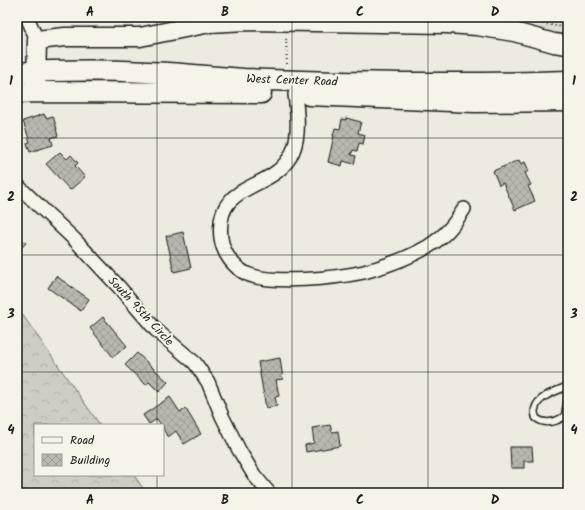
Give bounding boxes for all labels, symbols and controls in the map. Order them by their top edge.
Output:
text: A [86,2,94,23]
text: B [221,2,229,23]
text: C [356,2,364,23]
text: D [491,2,500,23]
street label: West Center Road [246,69,339,92]
text: 1 [9,71,13,92]
text: 1 [572,71,576,92]
text: 2 [7,187,15,208]
text: 2 [570,187,578,208]
street label: South 95th Circle [103,272,178,351]
text: 3 [6,304,15,325]
text: 3 [569,304,578,325]
text: 4 [7,420,15,441]
text: 4 [570,420,578,441]
legend [34,424,164,476]
text: Road [70,431,95,450]
text: Building [70,451,110,470]
text: A [86,490,94,510]
text: B [221,490,229,510]
text: C [356,490,364,510]
text: D [491,490,500,510]

